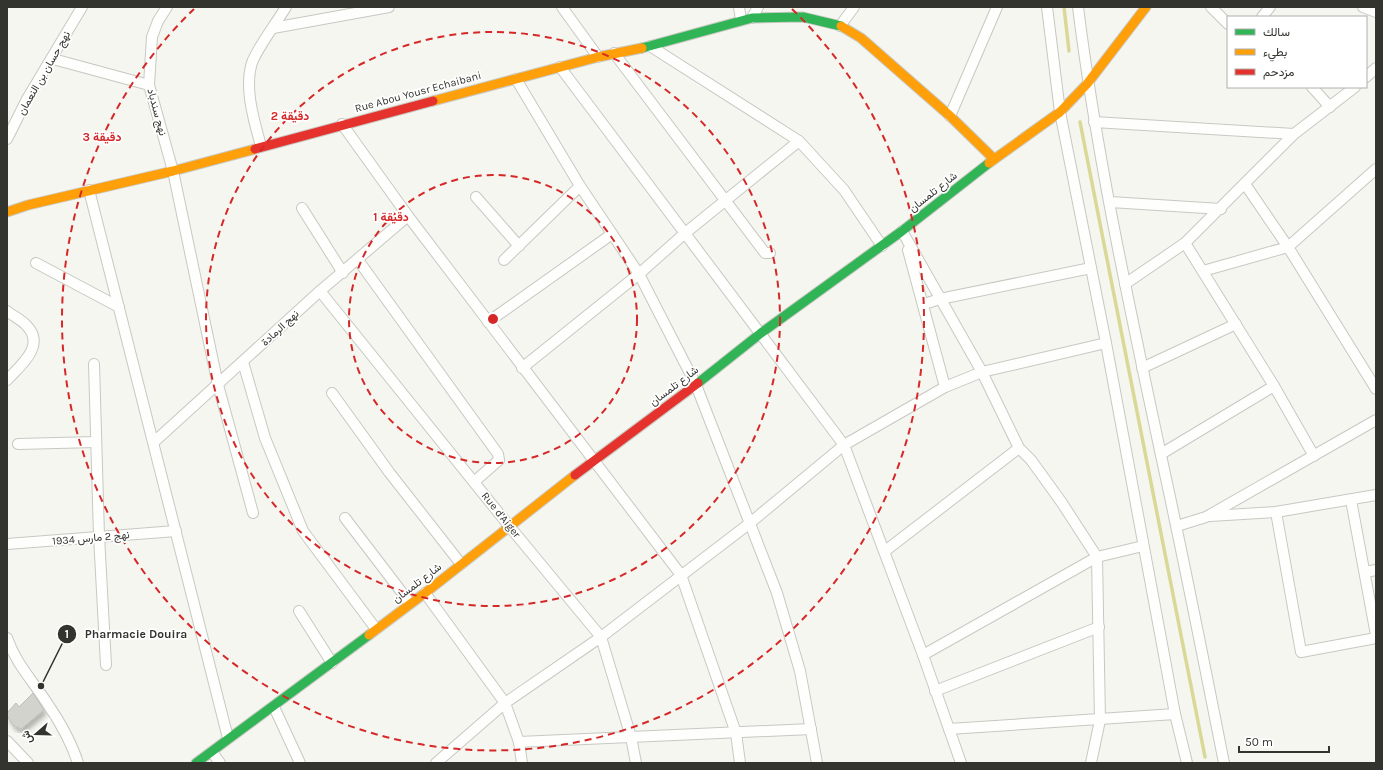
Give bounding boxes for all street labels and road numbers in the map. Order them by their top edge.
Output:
street label: نهج حسان بن النعمان [15,29,74,118]
street label: Rue Abou Yousr Echaibani [353,69,483,115]
street label: نهج سندباد [143,87,170,137]
street label: شارع تلمسان [906,169,961,216]
street label: نهج الرمادة [258,307,302,350]
street label: شارع تلمسان [647,363,702,409]
street label: Rue d'Aiger [479,489,523,541]
street label: نهج 2 مارس 1934 [52,528,130,549]
street label: شارع تلمسان [390,560,445,606]

